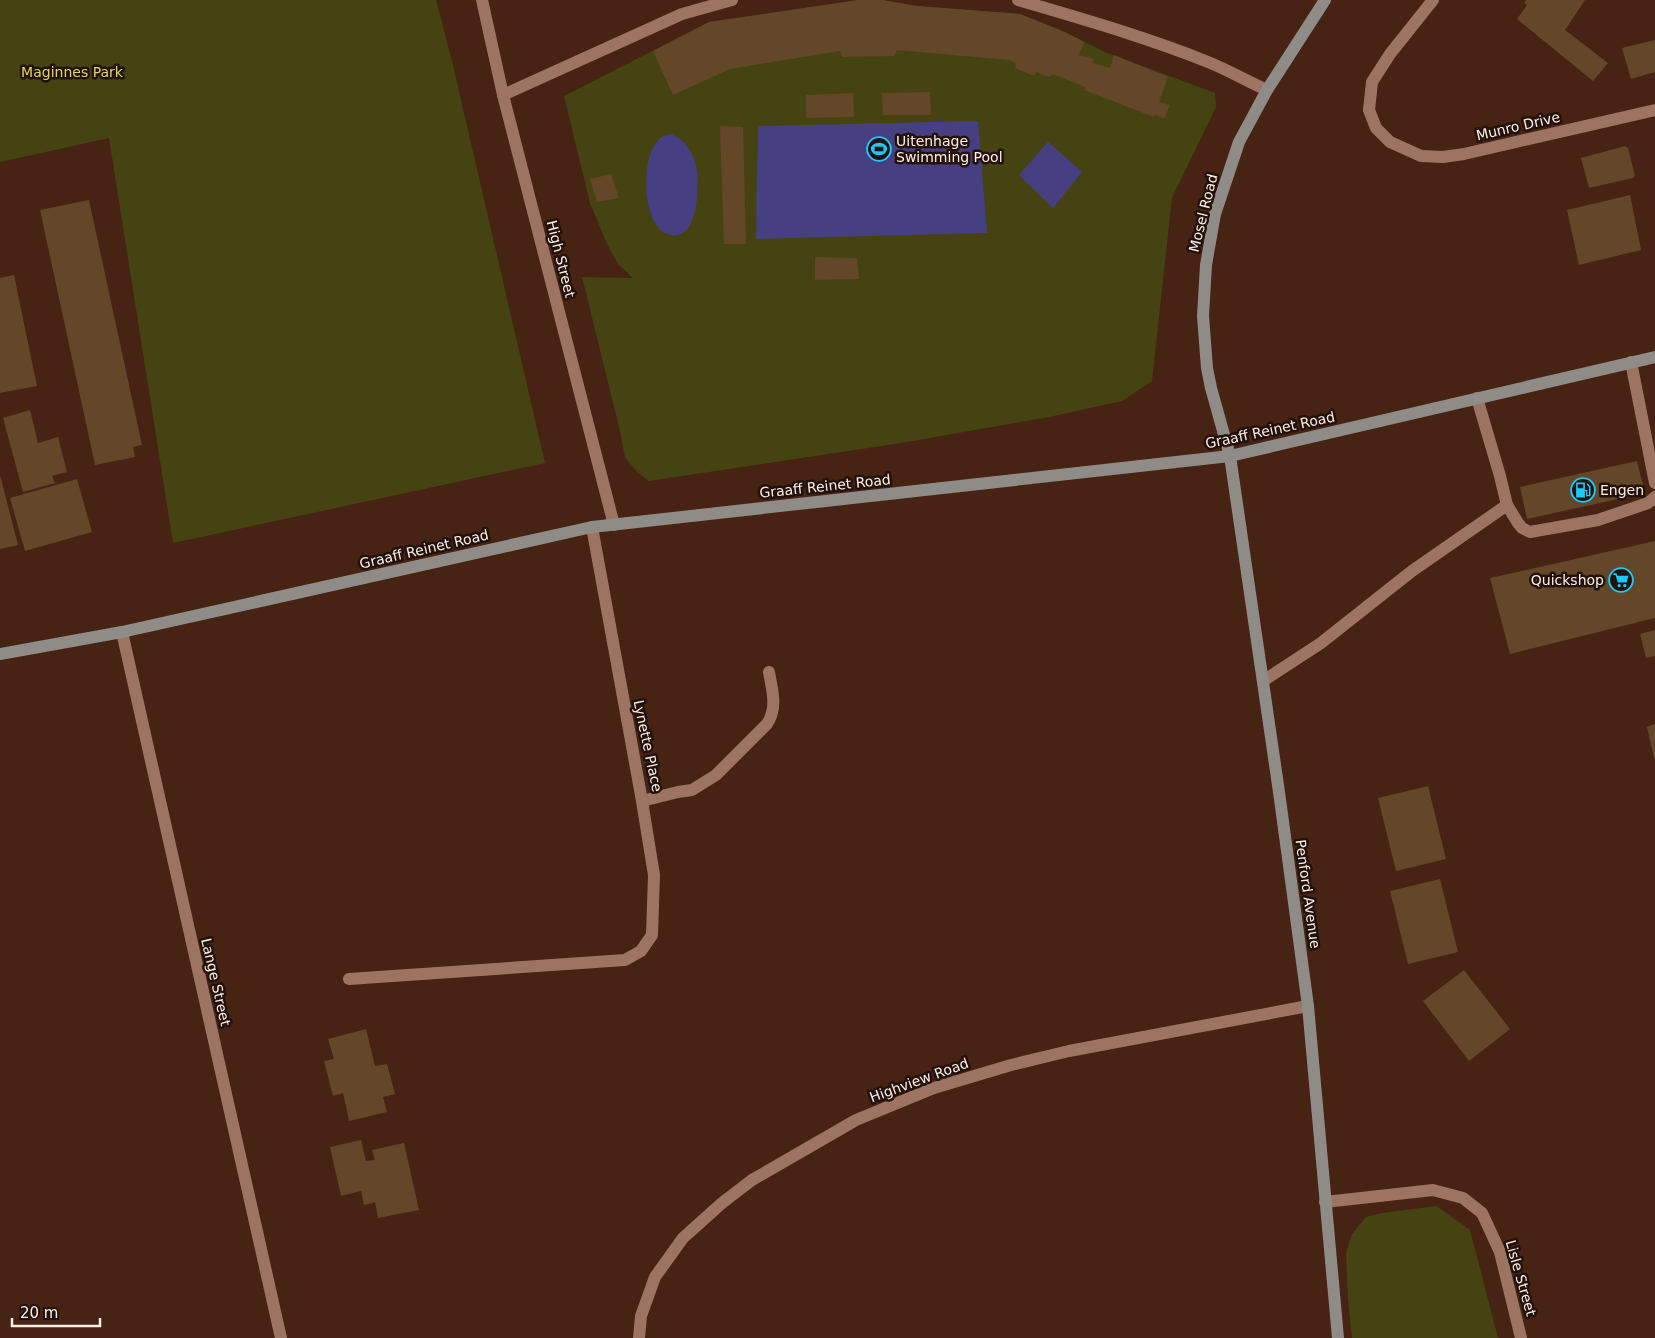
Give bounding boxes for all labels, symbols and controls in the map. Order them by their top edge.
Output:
park label: Maginnes Park [21,64,124,80]
street label: Munro Drive [1474,109,1562,143]
place label: Uitenhage Swimming Pool [896,133,1003,165]
sports icon: Uitenhage Swimming Pool [866,136,892,162]
street label: Mosel Road [1186,172,1220,254]
street label: High Street [544,219,578,300]
street label: Graaff Reinet Road [1204,408,1336,452]
street label: Graaff Reinet Road [759,471,891,501]
fuel station icon: Engen [1570,477,1596,503]
place label: Engen [1600,482,1644,498]
street label: Graaff Reinet Road [358,526,490,572]
supermarket icon: Quickshop [1608,567,1634,593]
place label: Quickshop [1531,572,1604,588]
street label: Lynette Place [630,699,666,793]
street label: Penford Avenue [1292,839,1324,949]
street label: Lange Street [198,936,234,1028]
street label: Highview Road [867,1055,971,1105]
street label: Lisle Street [1502,1238,1540,1318]
scale bar [12,1296,100,1328]
text: 20 m [20,1304,58,1322]

